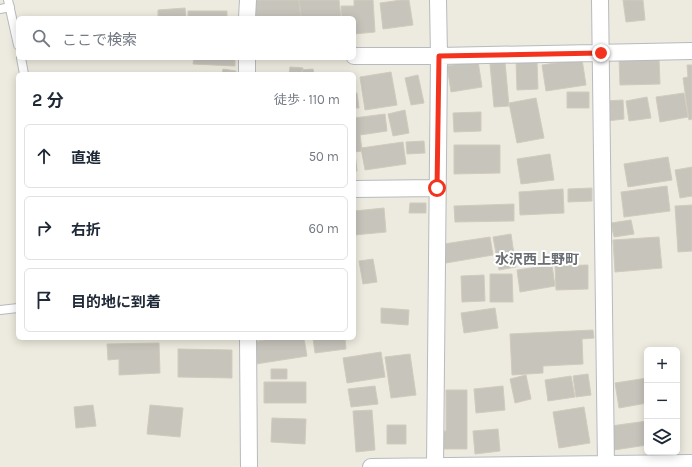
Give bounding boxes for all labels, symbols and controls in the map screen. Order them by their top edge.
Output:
search box [16,16,356,60]
icon: search [30,27,52,49]
text: ここで検索 [62,31,137,49]
route end [592,44,610,62]
text: 2 分 [32,90,64,110]
text: 徒歩 · 110 m [274,92,340,107]
icon: ahead [33,145,55,167]
text: 直進 [71,149,101,167]
text: 50 m [309,149,339,164]
route start [428,179,446,197]
icon: right [33,217,55,239]
text: 右折 [71,221,101,239]
text: 60 m [309,221,339,236]
district label: 水沢西上野町 [495,251,579,268]
icon: arrive [33,289,55,311]
text: 目的地に到着 [71,293,161,311]
map controls [644,347,680,455]
button: + [644,347,680,383]
button: − [644,383,680,419]
button: layers [644,419,680,455]

